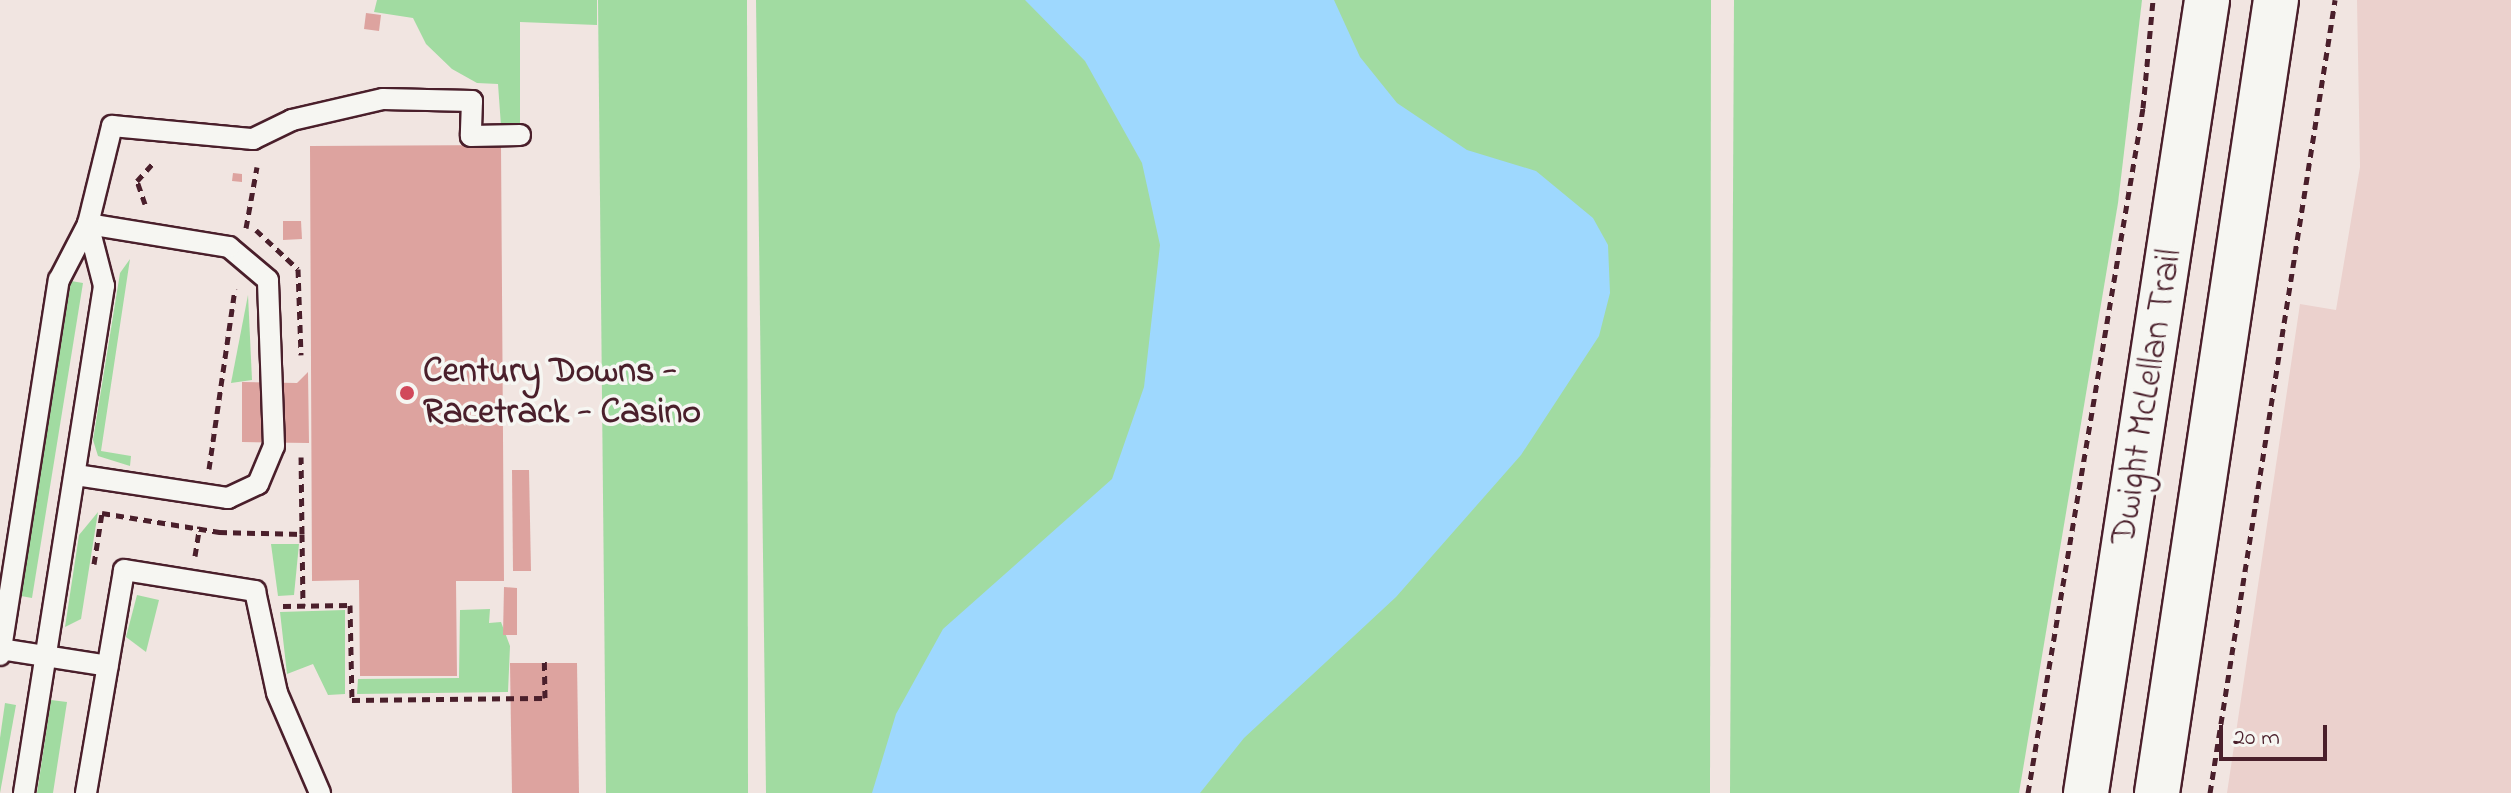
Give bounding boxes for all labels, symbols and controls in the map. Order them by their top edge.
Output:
street label: Dwight McLellan Trail [2103,246,2193,548]
place label: Century Downs - Racetrack - Casino [423,350,701,435]
marker: Century Downs - Racetrack - Casino [398,384,416,402]
scale bar [2223,709,2331,759]
text: 20 m [2233,721,2280,756]

